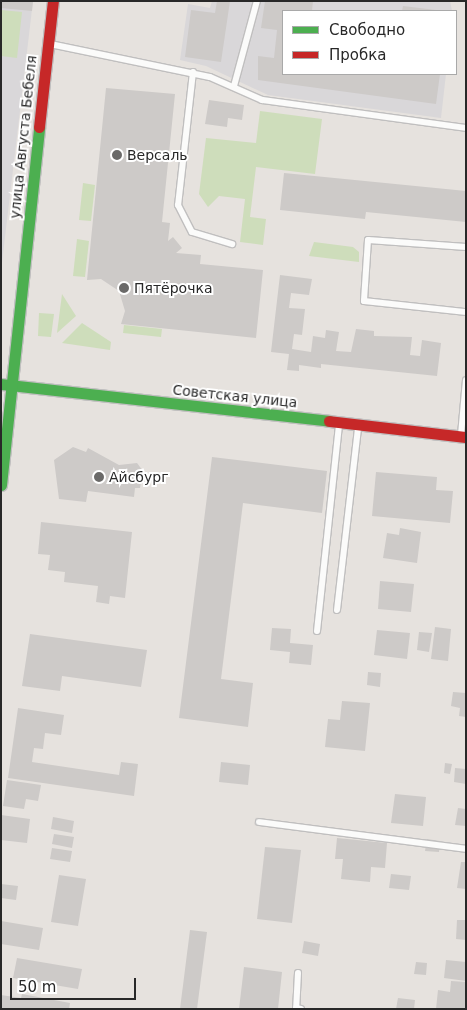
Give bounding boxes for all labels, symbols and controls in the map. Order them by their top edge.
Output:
legend [282,10,457,75]
text: Свободно [329,21,405,39]
text: Пробка [329,46,386,64]
street label: улица Августа Бебеля [6,55,40,219]
place label: Версаль [127,147,188,163]
marker: Версаль [111,149,123,161]
place label: Пятёрочка [134,280,212,296]
marker: Пятёрочка [118,282,130,294]
street label: Советская улица [172,381,298,411]
place label: Айсбург [109,469,169,485]
marker: Айсбург [93,471,105,483]
scale bar [12,968,139,1000]
text: 50 m [18,978,56,996]

